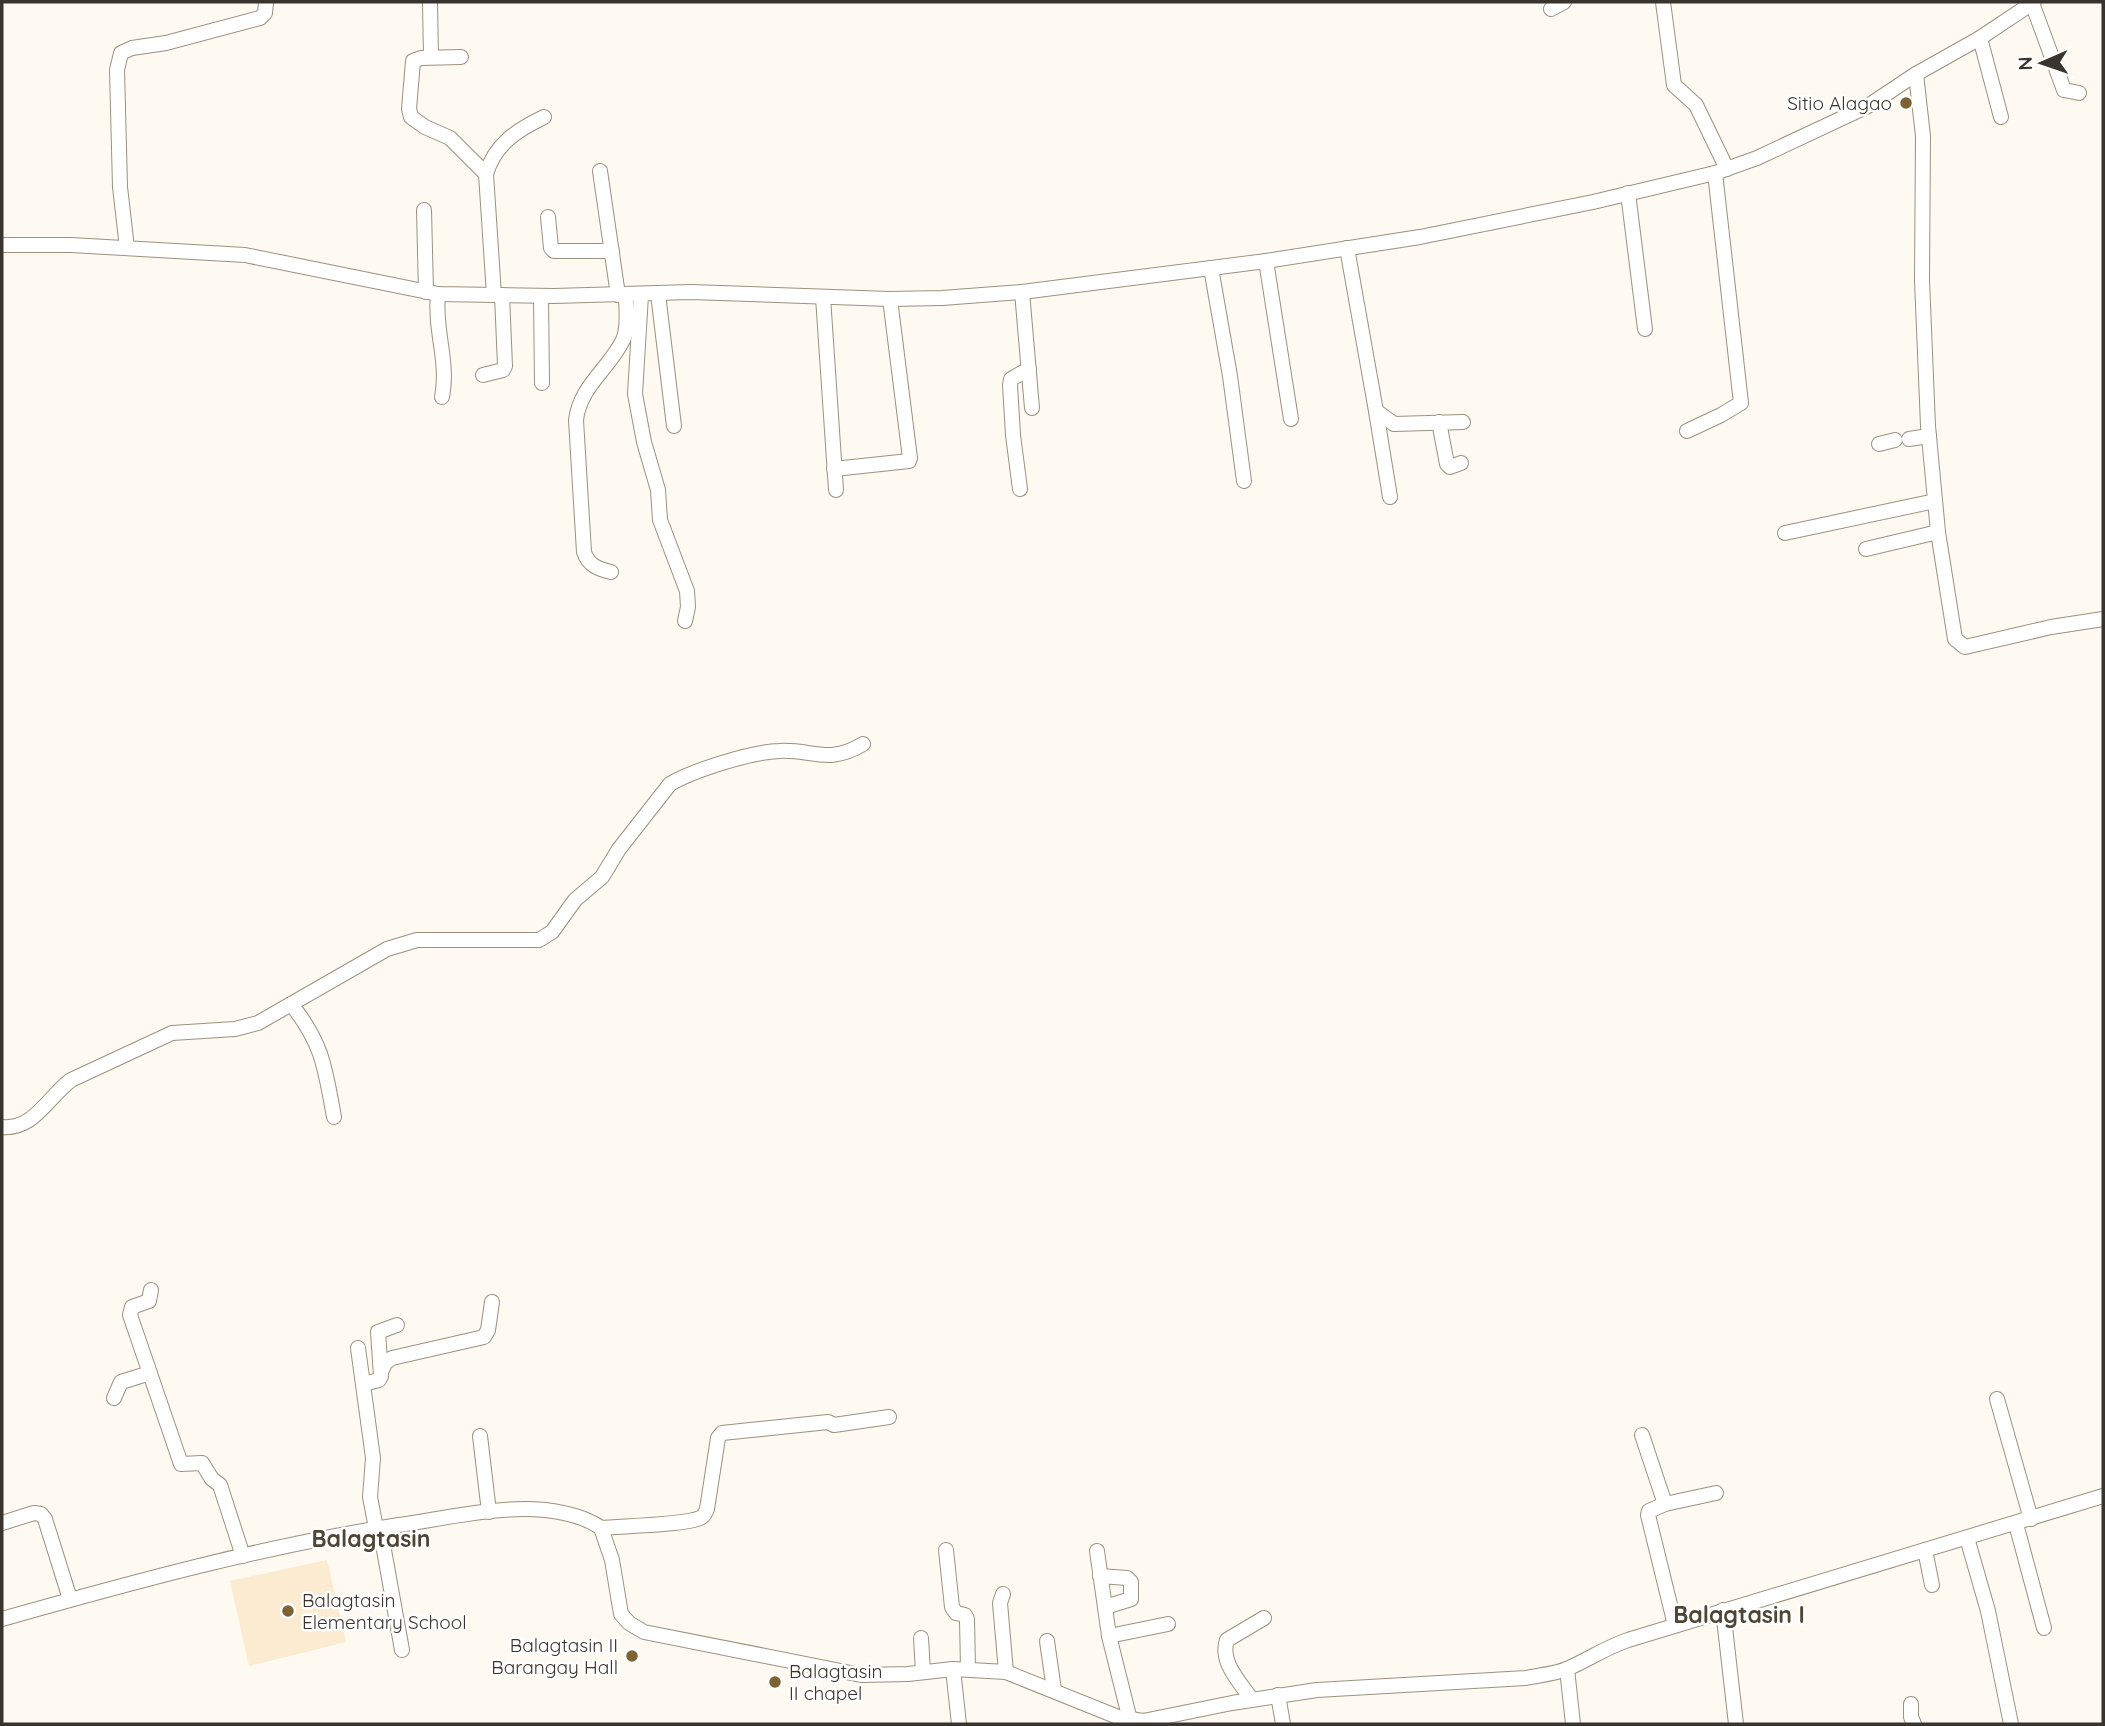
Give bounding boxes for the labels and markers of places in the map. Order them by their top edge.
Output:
place label: Sitio Alagao [1787,91,1892,115]
marker: Sitio Alagao [1898,95,1914,111]
place label: Balagtasin Elementary School [302,1588,467,1634]
marker: Balagtasin Elementary School [280,1603,296,1619]
place label: Balagtasin II Barangay Hall [491,1633,618,1679]
marker: Balagtasin II Barangay Hall [624,1648,640,1664]
place label: Balagtasin II chapel [789,1659,883,1705]
marker: Balagtasin II chapel [767,1674,783,1690]

